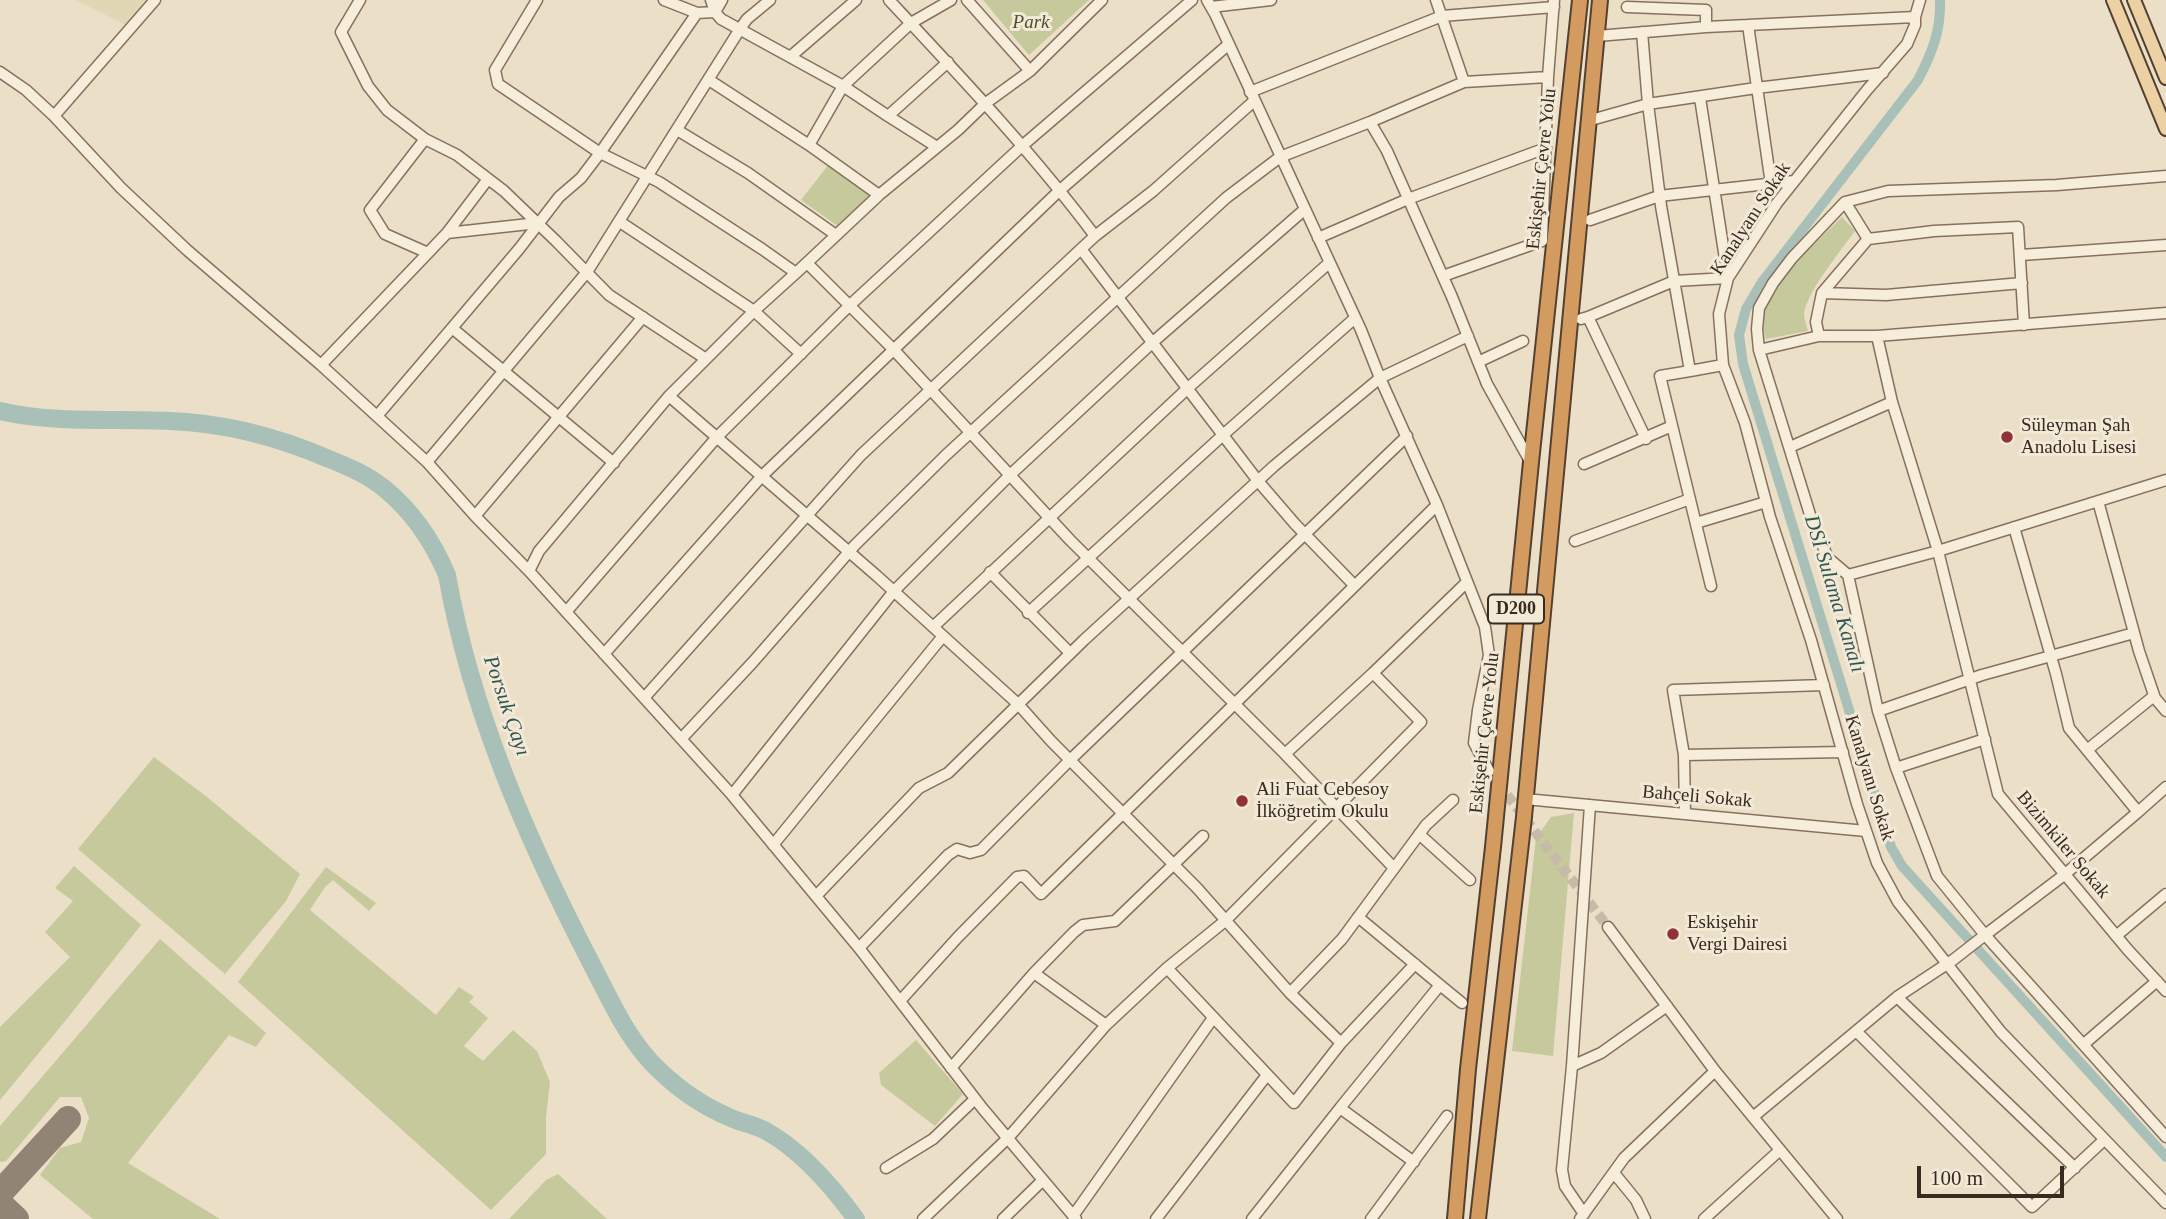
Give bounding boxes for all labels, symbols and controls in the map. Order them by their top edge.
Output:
park label: Park [1013,12,1049,34]
street label: Eskişehir Çevre Yolu [1522,87,1562,251]
street label: Kanalyanı Sokak [1706,158,1796,280]
place label: Süleyman Şah Anadolu Lisesi [2021,415,2137,459]
marker: Süleyman Şah Anadolu Lisesi [1999,429,2015,445]
water label: DSİ Sulama Kanalı [1798,512,1870,676]
road number: D200 [1488,594,1544,624]
street label: Eskişehir Çevre Yolu [1465,651,1505,815]
water label: Porsuk Çayı [477,653,535,759]
street label: Kanalyanı Sokak [1839,712,1899,844]
place label: Ali Fuat Cebesoy İlköğretim Okulu [1256,779,1389,823]
street label: Bahçeli Sokak [1641,781,1753,813]
street label: Bizimkiler Sokak [2011,787,2115,903]
marker: Ali Fuat Cebesoy İlköğretim Okulu [1234,793,1250,809]
place label: Eskişehir Vergi Dairesi [1687,912,1787,956]
marker: Eskişehir Vergi Dairesi [1665,926,1681,942]
scale bar [1921,1152,2068,1196]
text: 100 m [1930,1166,1983,1190]

